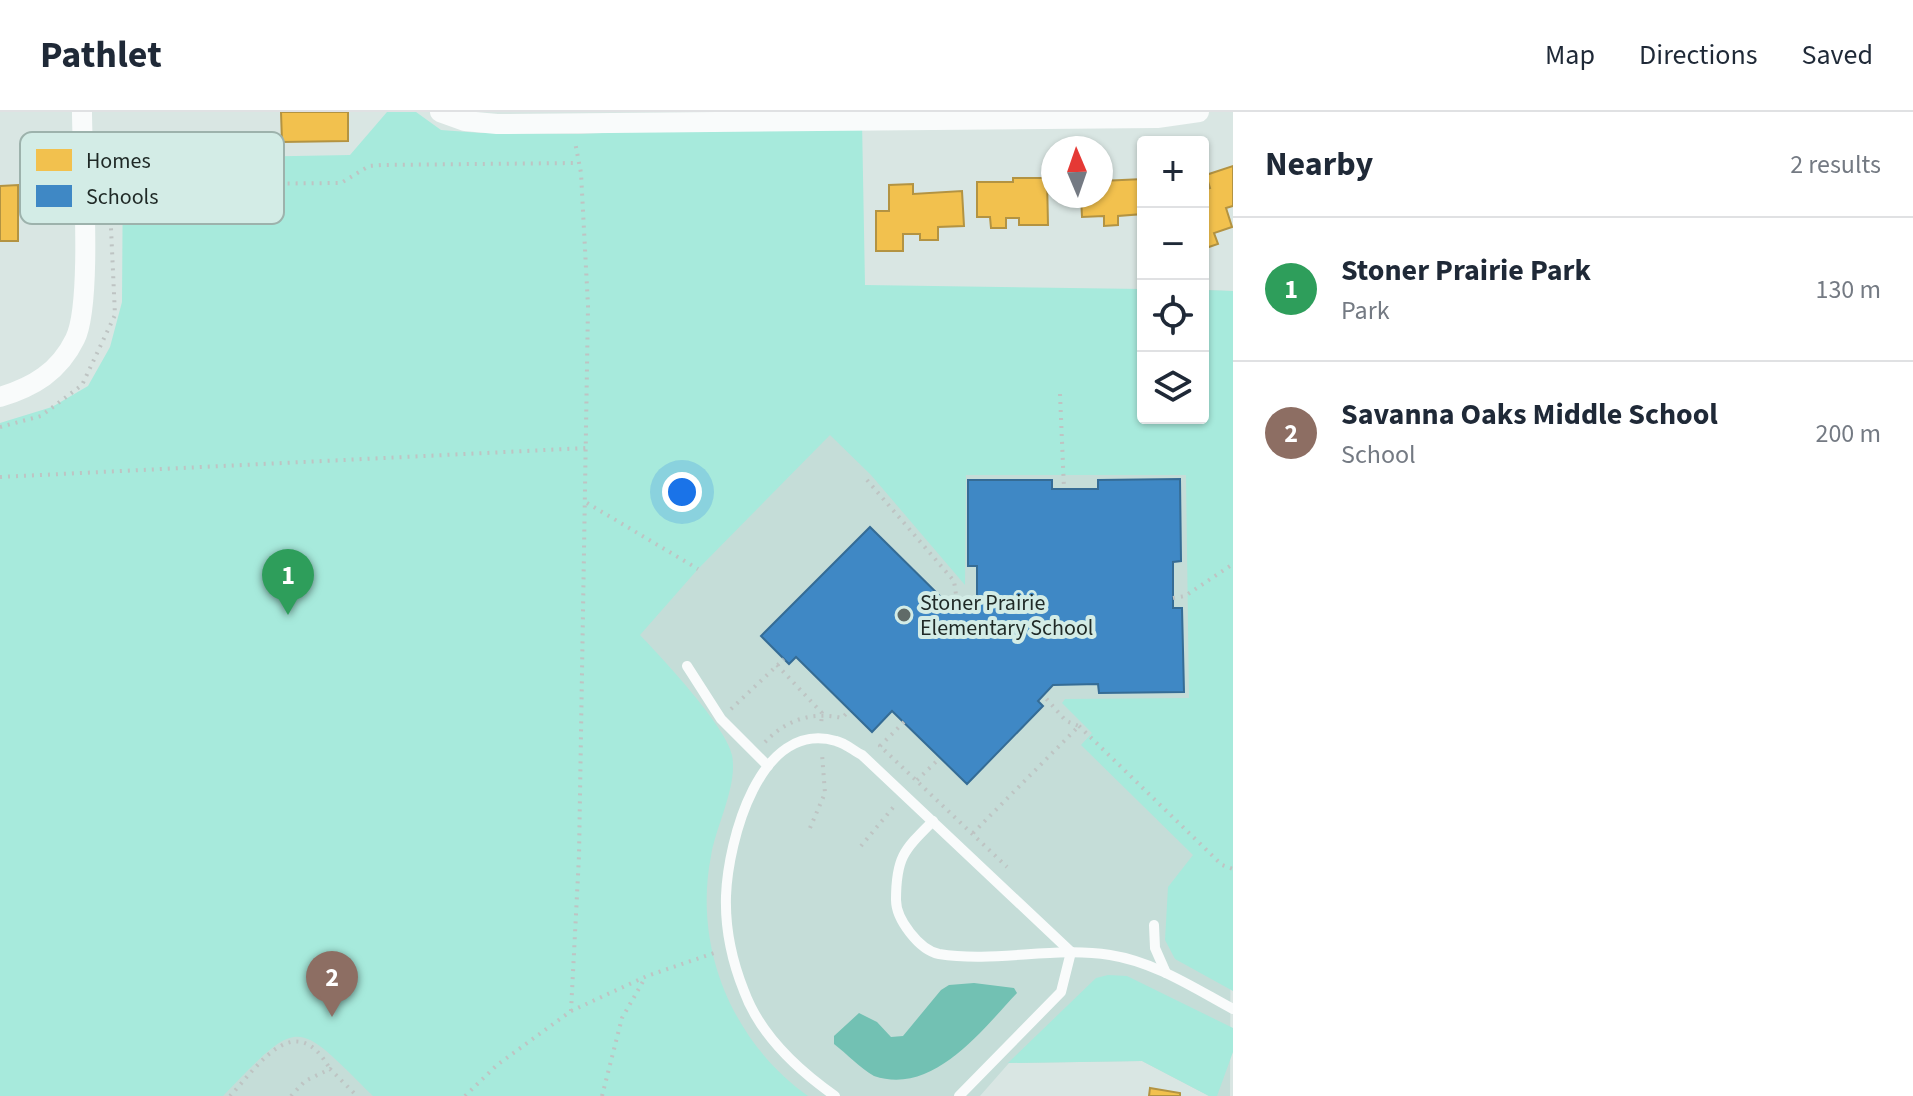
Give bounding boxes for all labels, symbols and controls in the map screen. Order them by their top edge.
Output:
text: Pathlet [40,28,162,82]
text: Map [1545,35,1595,75]
text: Directions [1639,35,1758,75]
text: Saved [1802,35,1873,75]
legend [20,132,284,224]
north arrow [1041,136,1113,208]
map controls [1137,136,1209,424]
button: + [1137,136,1209,208]
text: Nearby [1265,140,1373,189]
text: Homes [86,145,151,177]
text: 2 results [1790,146,1881,183]
text: Schools [86,181,158,213]
button: − [1137,208,1209,280]
text: Stoner Prairie Park [1341,249,1591,292]
text: 1 [1284,271,1298,308]
text: 130 m [1815,271,1881,308]
button: locate [1137,280,1209,352]
text: Park [1341,292,1390,329]
button: layers [1137,352,1209,424]
text: Savanna Oaks Middle School [1341,393,1718,436]
text: 2 [1284,415,1298,452]
text: 200 m [1815,415,1881,452]
text: School [1341,436,1416,473]
your location [662,472,702,512]
pin: 1 [262,549,314,615]
place label: Stoner Prairie Elementary School [920,587,1093,644]
marker: Stoner Prairie Elementary School [895,606,913,624]
pin: 2 [306,951,358,1017]

